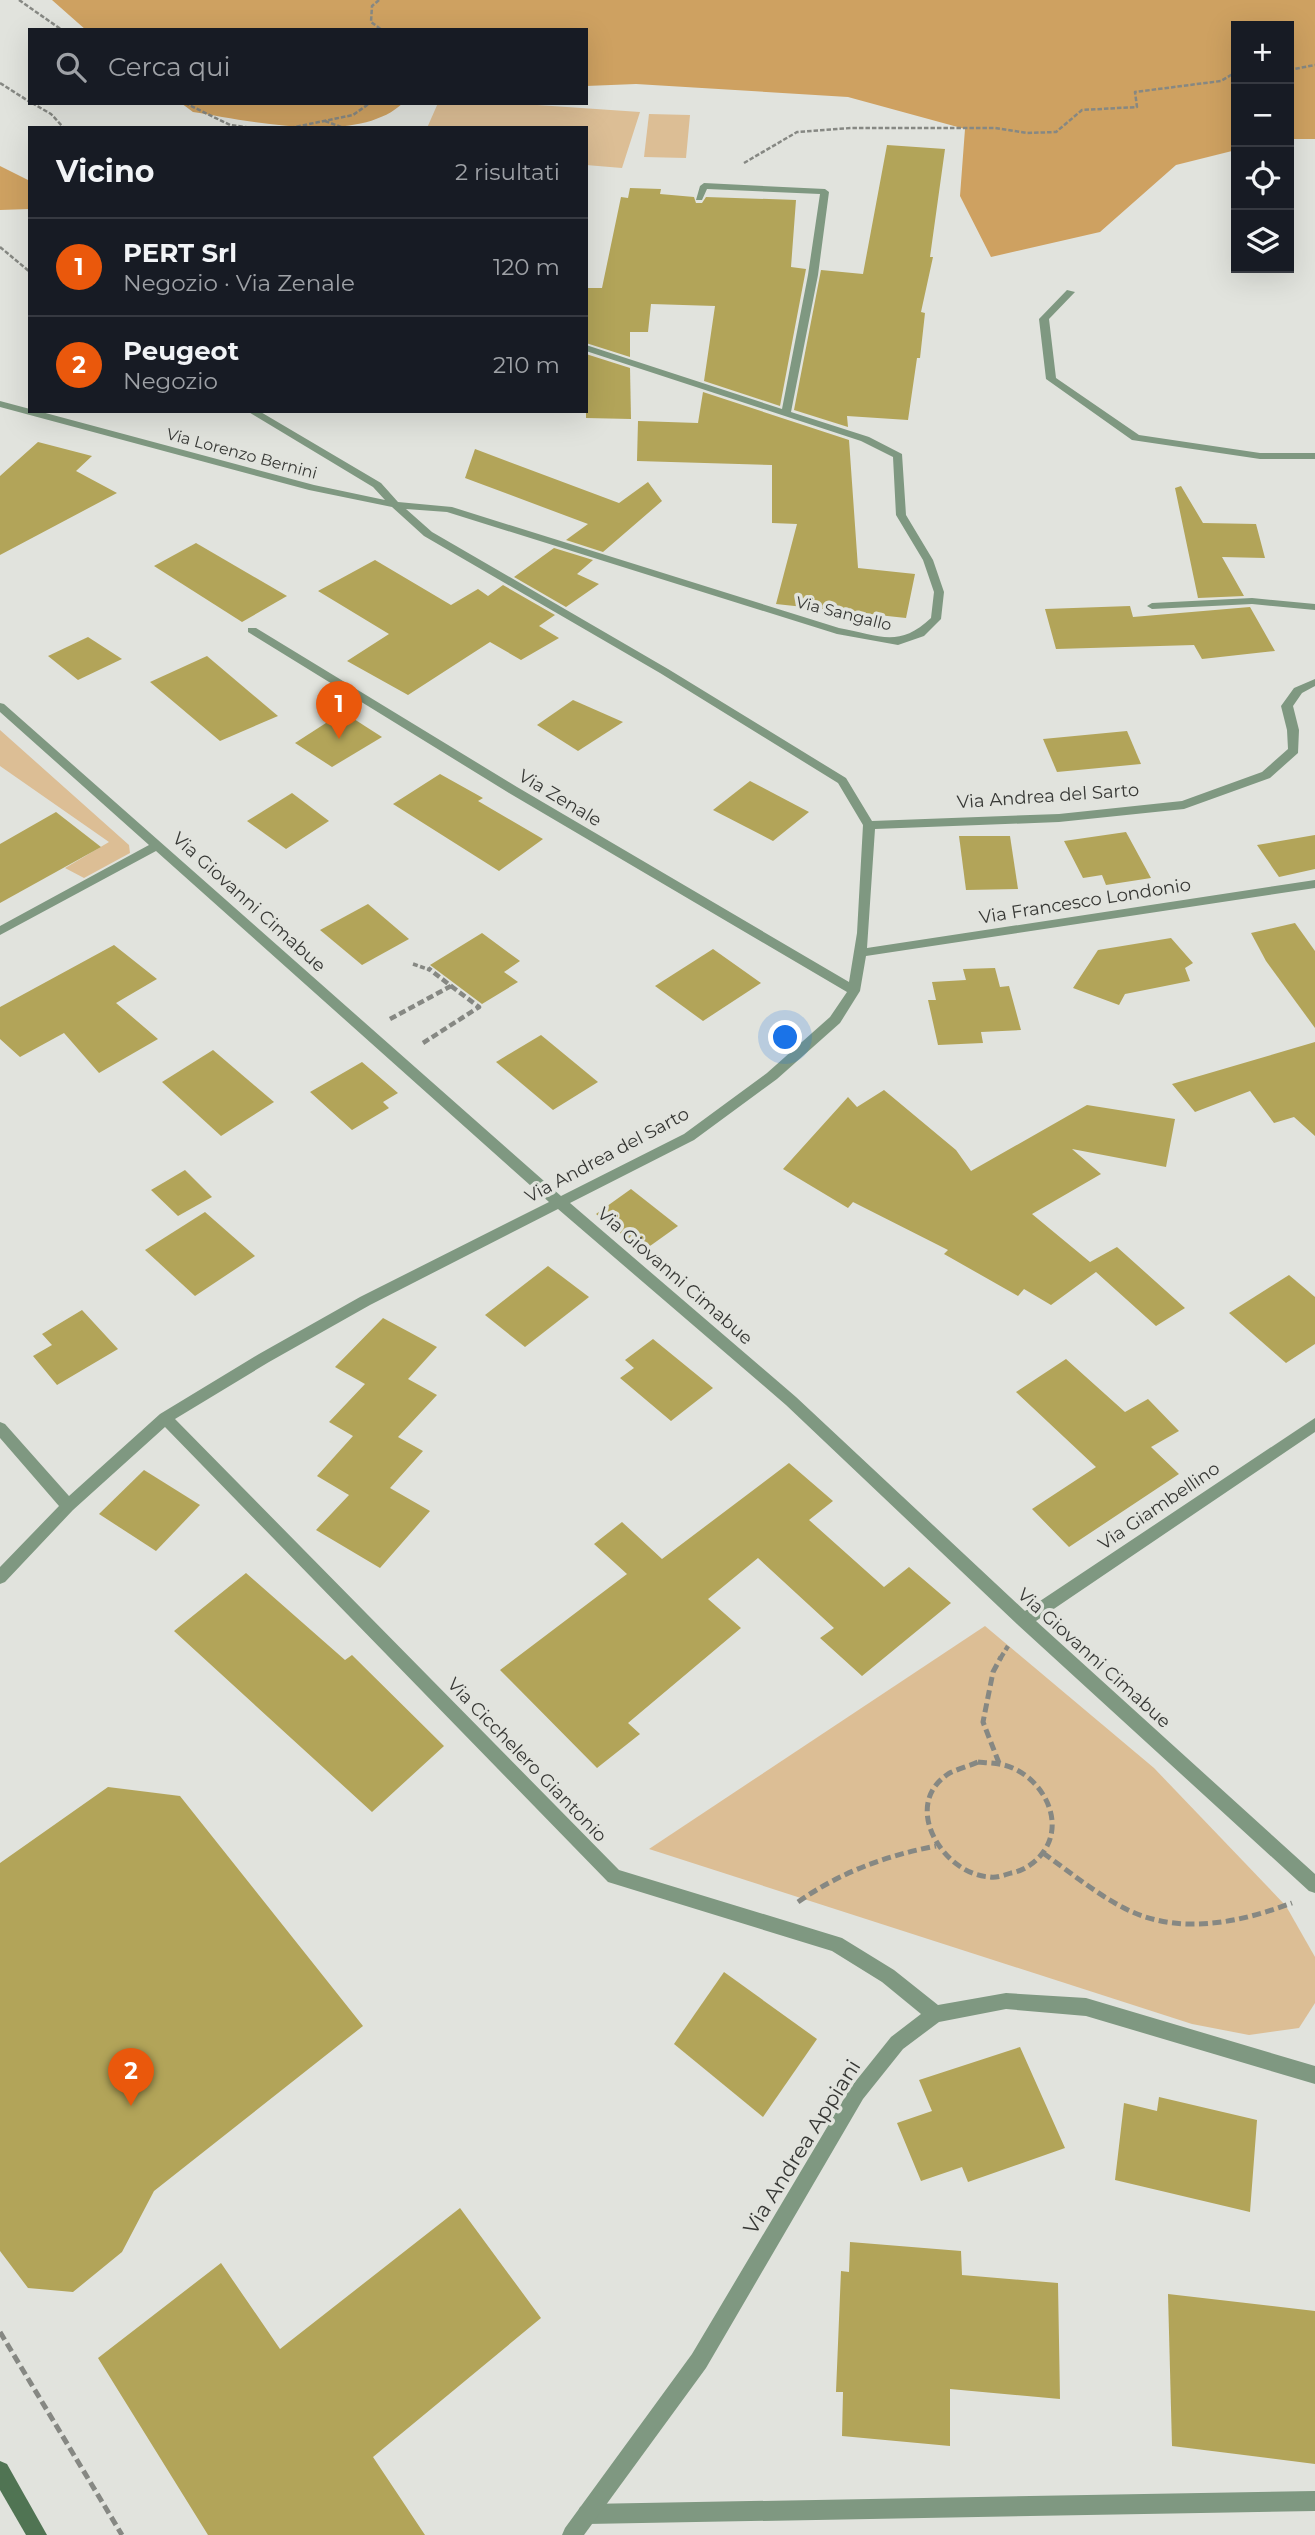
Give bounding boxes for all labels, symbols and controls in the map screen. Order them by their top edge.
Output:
map controls [1231,21,1294,273]
button: + [1231,21,1294,84]
search box [28,28,588,105]
icon: search [52,48,90,86]
text: Cerca qui [108,51,231,83]
button: − [1231,84,1294,147]
button: locate [1231,147,1294,210]
text: Vicino [56,153,154,190]
text: 2 risultati [455,158,560,186]
button: layers [1231,210,1294,273]
text: PERT Srl [123,237,237,269]
text: 1 [74,253,84,281]
text: 120 m [493,253,560,281]
text: Negozio · Via Zenale [123,269,355,297]
text: Peugeot [123,335,239,367]
text: 2 [72,351,86,379]
text: 210 m [493,351,560,379]
text: Negozio [123,367,218,395]
street label: Via Lorenzo Bernini [164,424,319,483]
street label: Via Sangallo [794,592,894,635]
pin: 1 [316,681,362,739]
street label: Via Zenale [514,765,606,832]
street label: Via Andrea del Sarto [956,779,1140,813]
street label: Via Giovanni Cimabue [168,827,330,977]
street label: Via Francesco Londonio [977,873,1193,929]
your location [768,1020,802,1054]
street label: Via Andrea del Sarto [521,1102,693,1208]
street label: Via Giovanni Cimabue [593,1203,757,1350]
street label: Via Giambellino [1094,1457,1224,1555]
street label: Via Giovanni Cimabue [1013,1583,1175,1733]
street label: Via Cicchelero Giantonio [443,1673,611,1847]
pin: 2 [108,2048,154,2106]
street label: Via Andrea Appiani [738,2055,865,2239]

